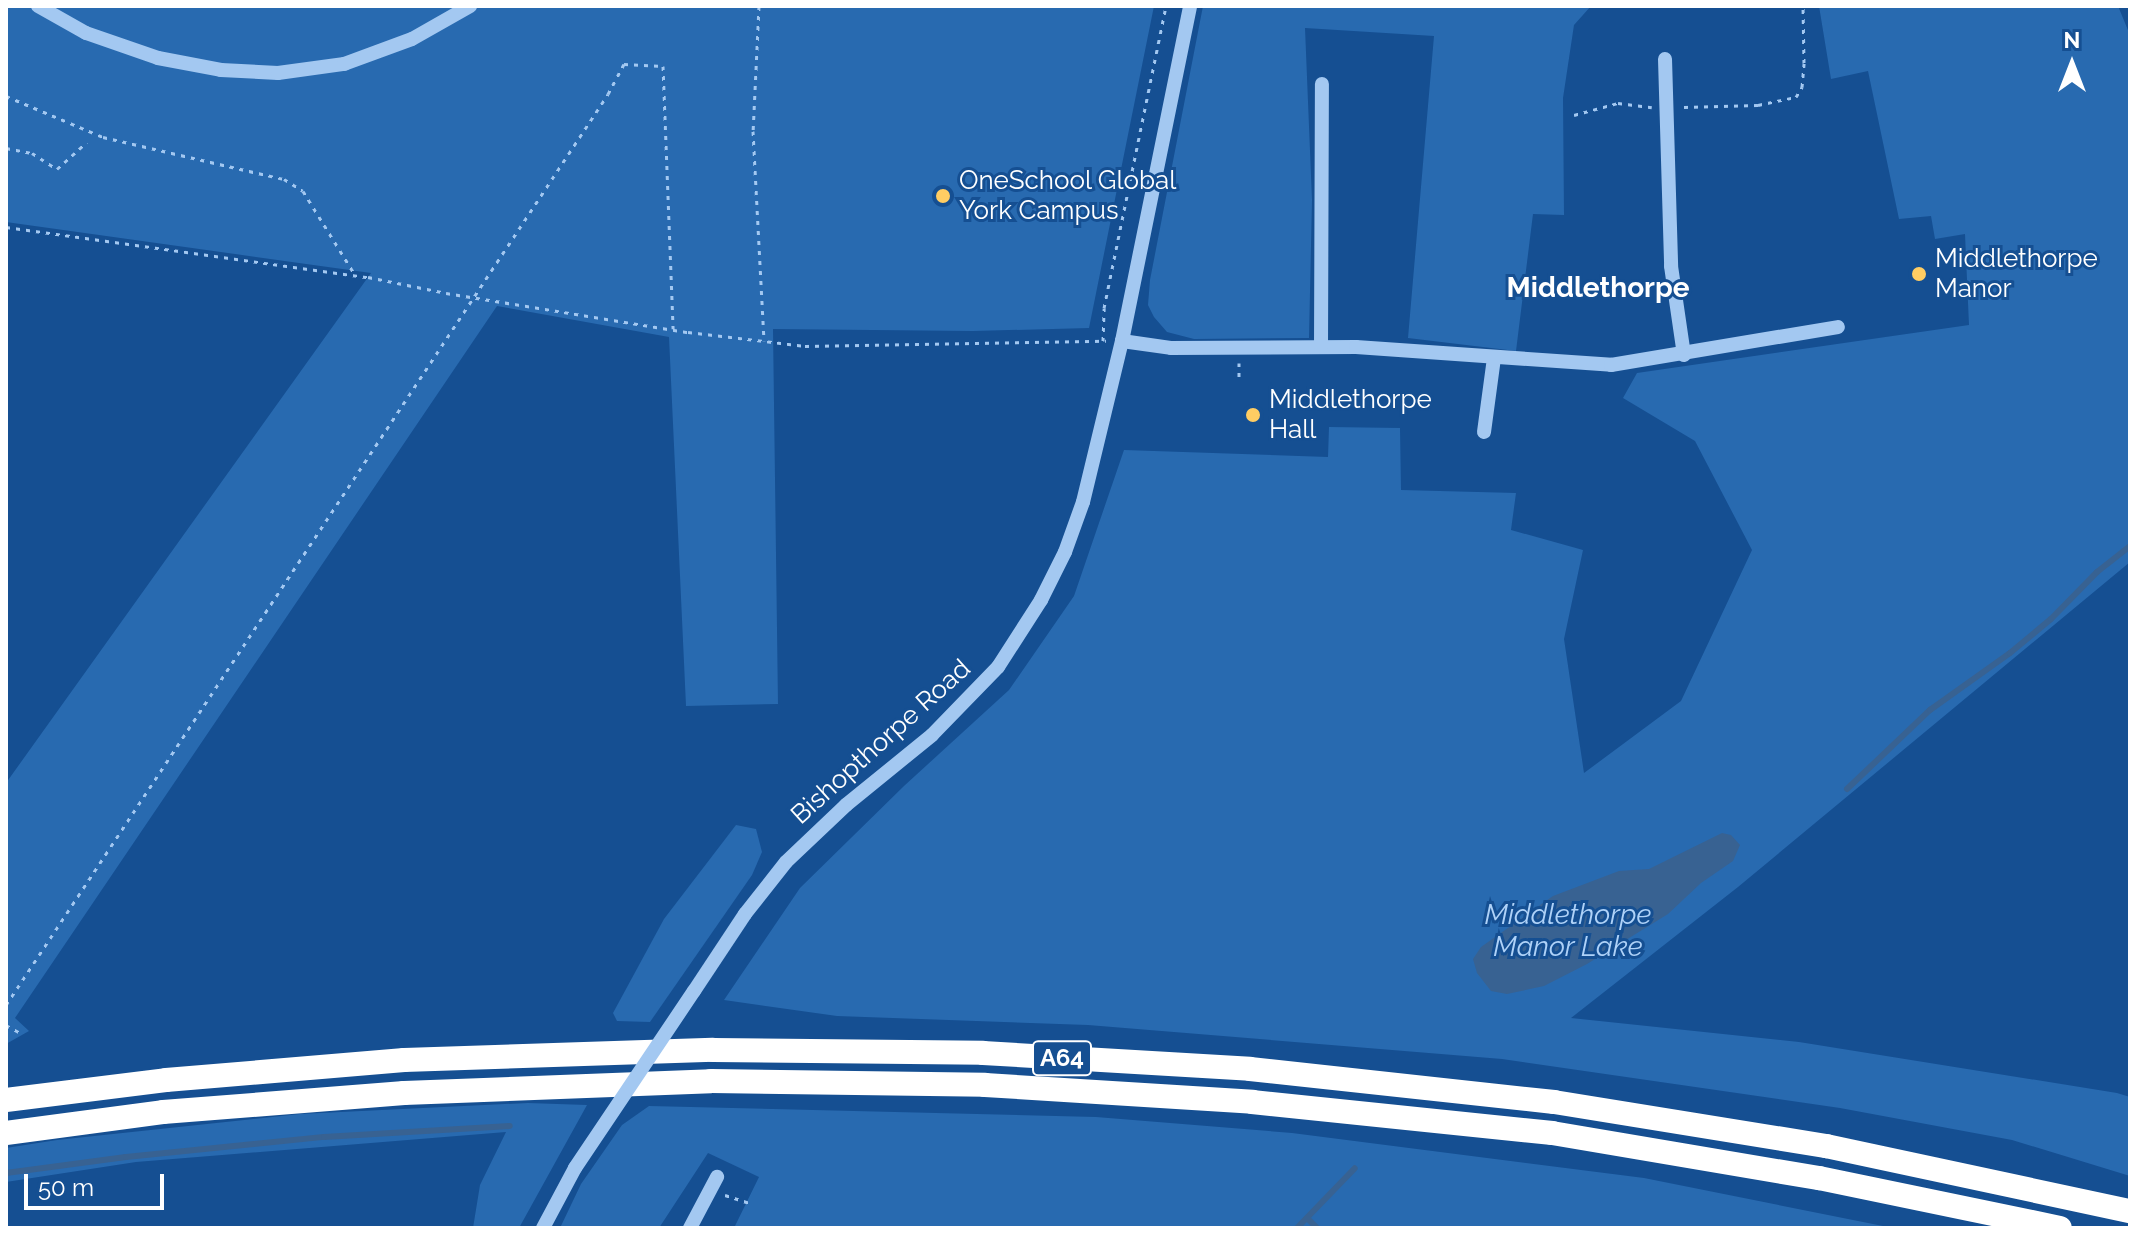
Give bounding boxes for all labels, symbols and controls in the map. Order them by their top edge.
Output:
north arrow [2032,24,2112,104]
text: N [2064,27,2080,53]
place label: OneSchool Global York Campus [959,165,1177,226]
marker: OneSchool Global York Campus [934,187,952,205]
place label: Middlethorpe Manor [1935,243,2098,304]
marker: Middlethorpe Manor [1910,265,1928,283]
district label: Middlethorpe [1507,271,1689,305]
place label: Middlethorpe Hall [1269,384,1432,446]
marker: Middlethorpe Hall [1244,406,1262,424]
street label: Bishopthorpe Road [785,653,977,831]
water label: Middlethorpe Manor Lake [1485,898,1651,964]
road number: A64 [1032,1038,1092,1078]
scale bar [28,1158,168,1208]
text: 50 m [38,1173,94,1202]

